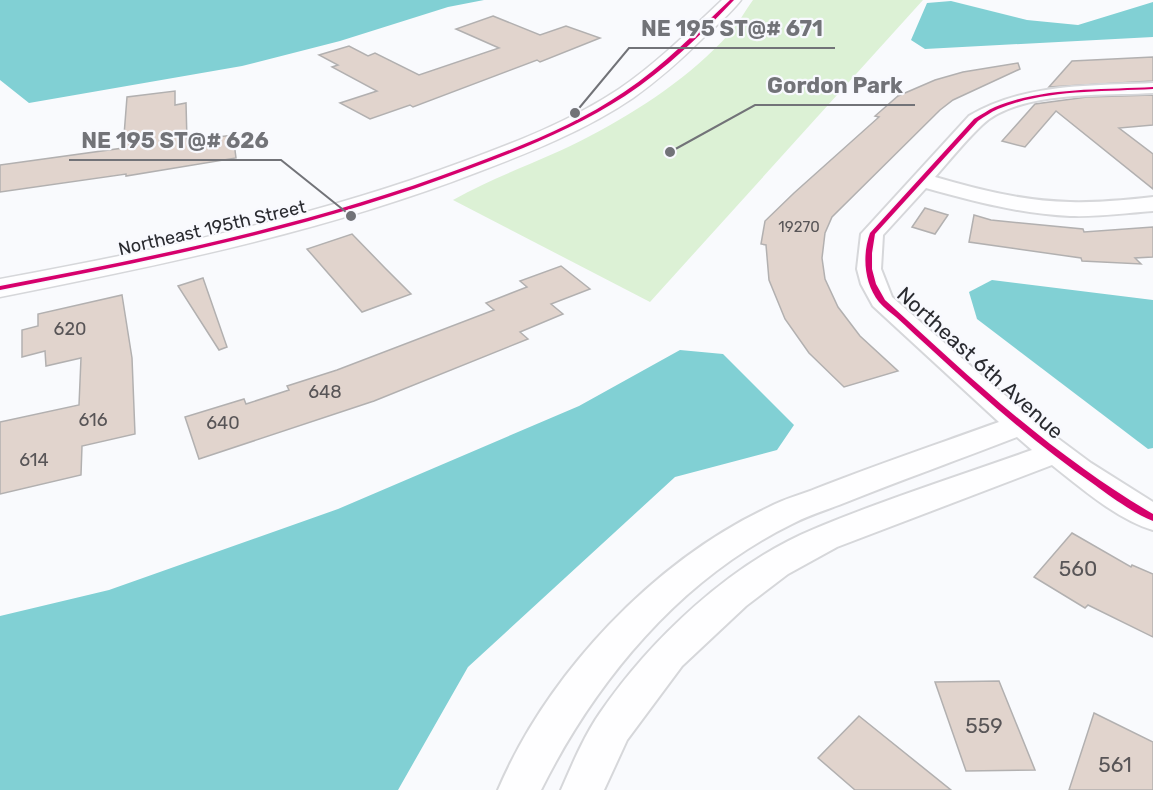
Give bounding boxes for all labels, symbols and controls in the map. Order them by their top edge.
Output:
callout: NE 195 ST@# 671 [629,8,835,48]
text: NE 195 ST@# 671 [641,15,823,42]
callout: Gordon Park [755,65,915,105]
text: Gordon Park [767,72,903,99]
callout: NE 195 ST@# 626 [69,120,281,160]
text: NE 195 ST@# 626 [81,127,269,154]
street label: Northeast 195th Street [116,196,308,260]
house number: 19270 [778,218,820,236]
street label: Northeast 6th Avenue [892,281,1069,444]
house number: 620 [54,318,86,340]
house number: 648 [308,381,342,403]
house number: 616 [79,409,108,431]
house number: 640 [206,412,240,434]
house number: 614 [19,449,49,471]
house number: 560 [1059,556,1097,581]
house number: 559 [965,713,1003,738]
house number: 561 [1098,752,1132,777]

